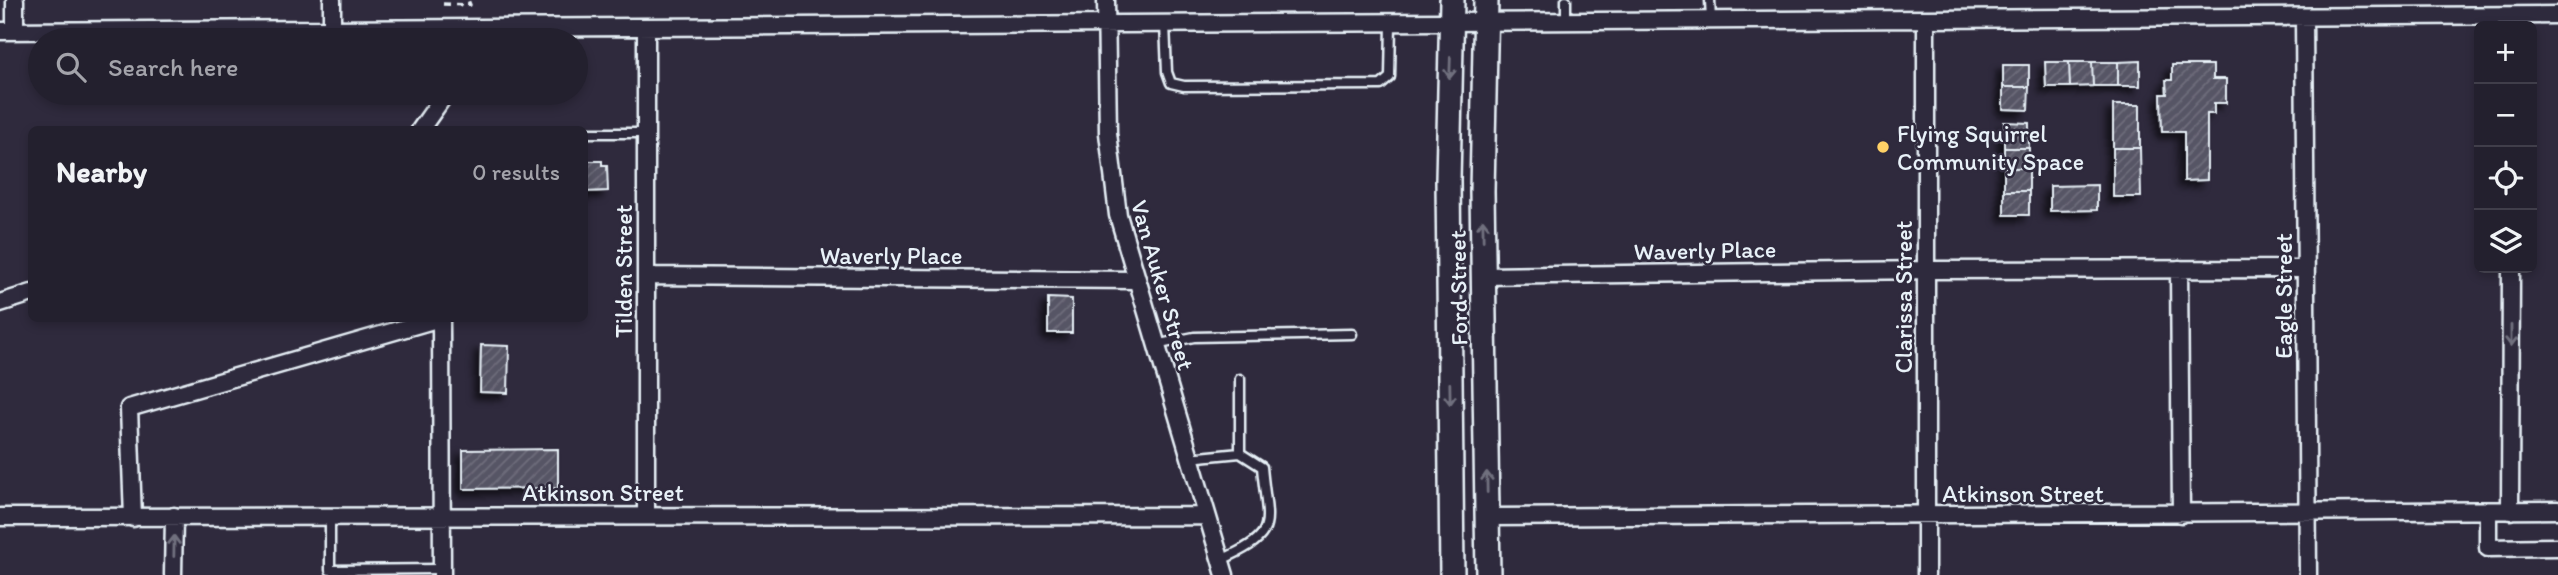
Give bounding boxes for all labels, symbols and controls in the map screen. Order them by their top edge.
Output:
map controls [2474,21,2537,273]
button: + [2474,21,2537,84]
search box [28,28,588,105]
icon: search [52,48,90,86]
text: Search here [108,51,238,83]
one-way arrow [1443,56,1456,79]
button: − [2474,84,2537,147]
place label: Flying Squirrel Community Space [1897,119,2084,176]
marker: Flying Squirrel Community Space [1875,139,1891,155]
button: locate [2474,147,2537,210]
text: Nearby [56,153,147,190]
text: 0 results [472,158,560,186]
street label: Van Auker Street [1125,197,1201,373]
street label: Tilden Street [609,204,638,338]
button: layers [2474,210,2537,273]
one-way arrow [1476,219,1490,242]
street label: Clarissa Street [1889,220,1918,374]
street label: Ford Street [1442,230,1474,346]
street label: Eagle Street [2269,233,2298,359]
street label: Waverly Place [1633,234,1777,266]
street label: Waverly Place [820,241,962,270]
one-way arrow [2504,324,2518,347]
one-way arrow [1443,382,1457,405]
one-way arrow [1480,471,1494,494]
street label: Atkinson Street [522,478,684,507]
street label: Atkinson Street [1942,479,2104,508]
one-way arrow [167,534,180,557]

